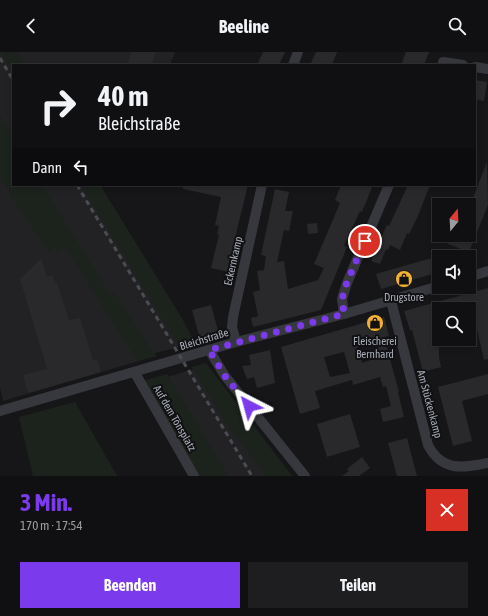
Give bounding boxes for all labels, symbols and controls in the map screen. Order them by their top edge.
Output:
icon: back [20,15,42,37]
icon: search [446,15,468,37]
text: Beeline [219,16,269,37]
icon: right [32,80,84,132]
text: 40 m [98,80,148,112]
text: Bleichstraße [98,113,180,134]
icon: left [70,156,92,178]
text: Dann [32,159,62,176]
north arrow [432,198,476,242]
map controls [432,198,476,346]
pin [348,224,382,258]
icon: arrive [354,230,376,252]
street label: Eckernkamp [222,235,244,287]
button: sound [432,250,476,294]
shop icon: Drugstore [394,269,414,289]
place label: Drugstore [384,291,424,303]
button: search [432,302,476,346]
shop icon: Fleischerei Bernhard [365,313,385,333]
street label: Bleichstraße [178,326,230,352]
place label: Fleischerei Bernhard [353,335,397,360]
street label: Am Stückenkamp [415,369,445,439]
street label: Auf dem Tönsplatz [151,383,199,453]
position arrow [228,385,270,427]
text: 3 Min. [20,489,72,516]
button: close [426,489,468,531]
text: 170 m · 17:54 [20,518,83,533]
button: Beenden [20,562,240,608]
button: Teilen [248,562,468,608]

